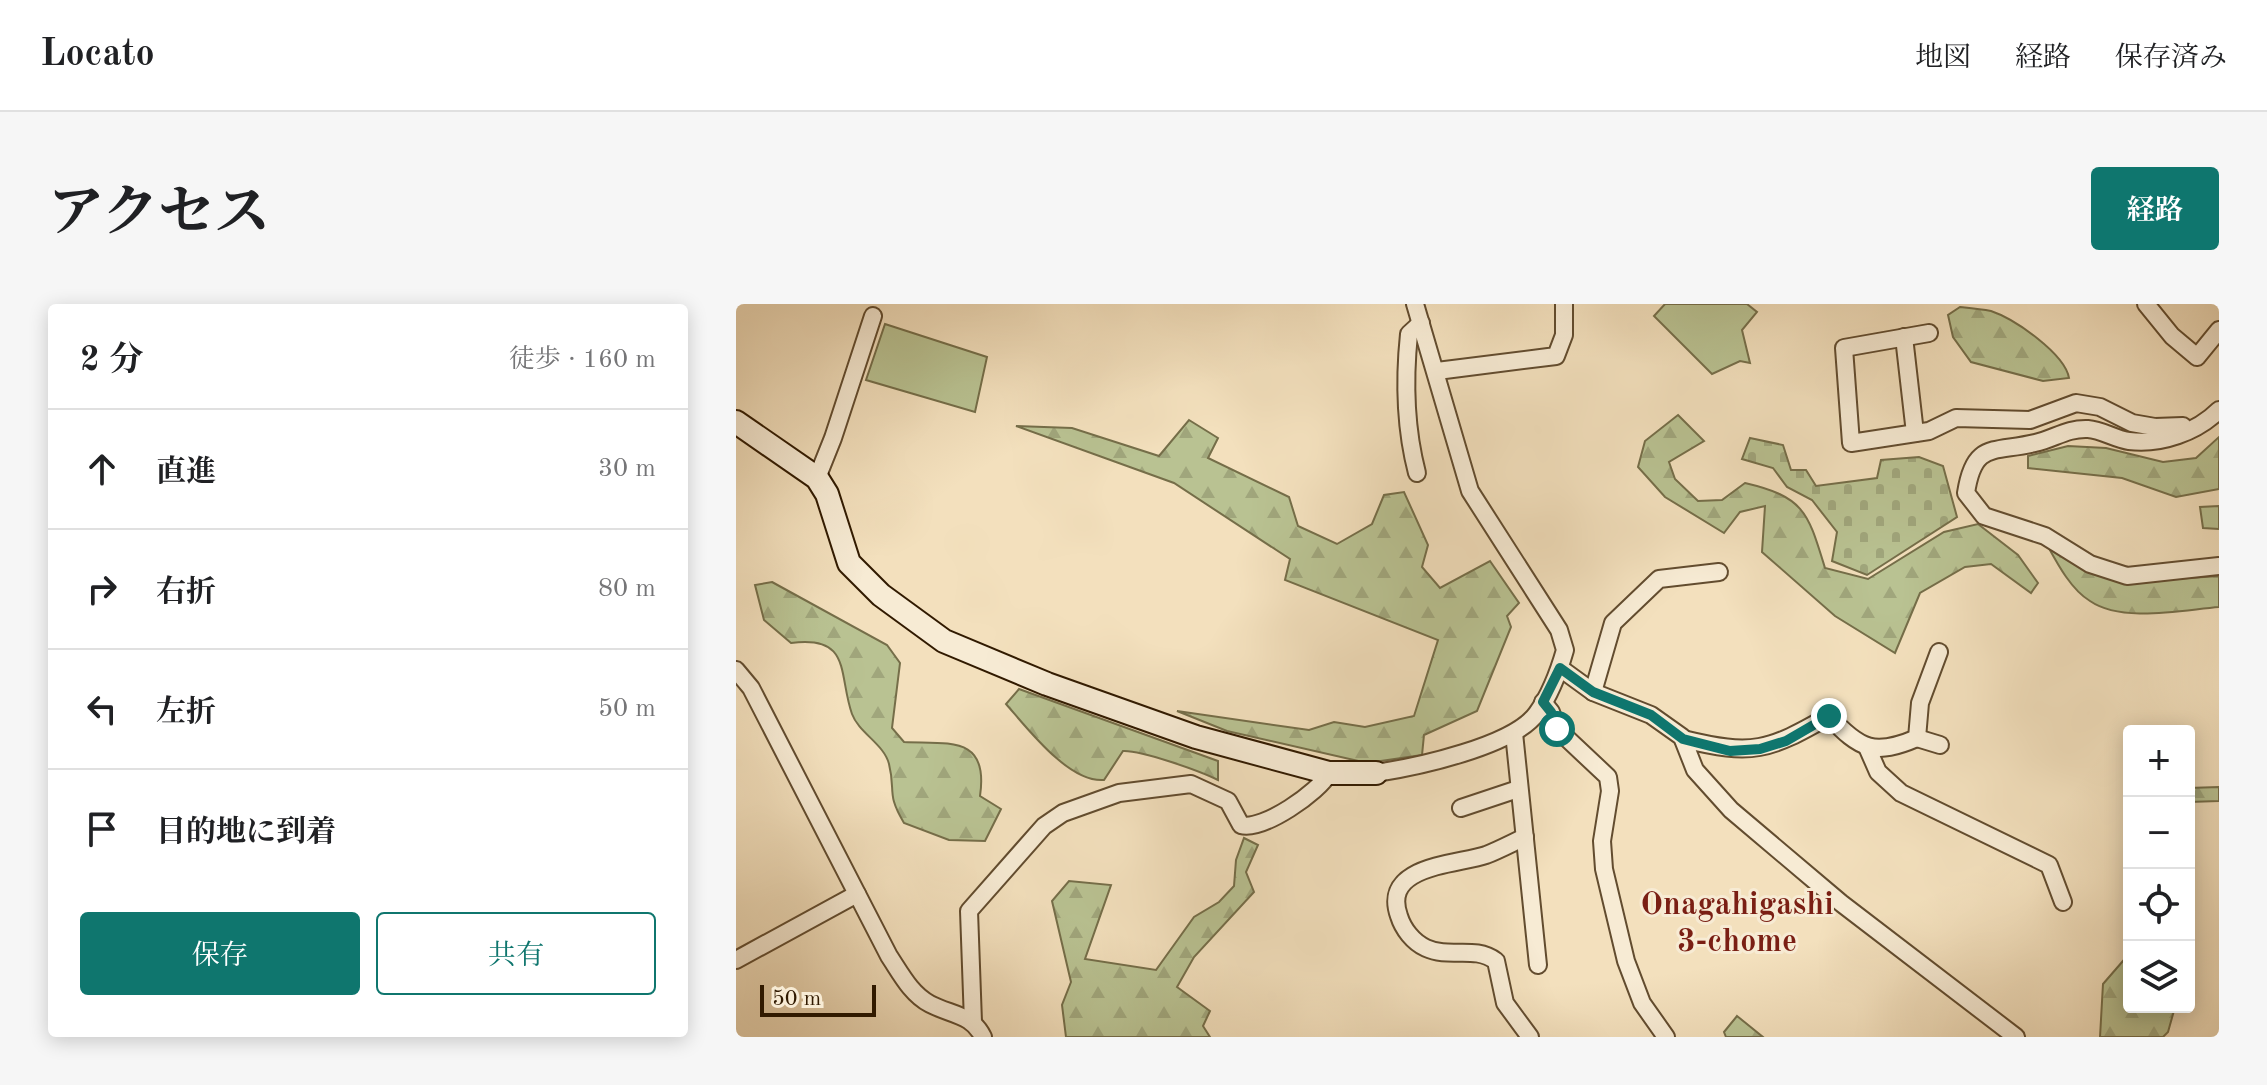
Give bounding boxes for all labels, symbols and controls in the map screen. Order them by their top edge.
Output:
text: Locato [40,36,155,74]
text: 地図 [1915,45,1971,73]
text: 経路 [2015,45,2071,73]
text: 保存済み [2115,45,2227,73]
button: 経路 [2091,167,2219,250]
text: アクセス [48,187,270,243]
text: 2 分 [80,344,143,378]
text: 徒歩 · 160 m [509,347,656,373]
icon: ahead [80,447,124,491]
text: 30 m [598,456,656,482]
text: 直進 [156,458,216,488]
icon: right [80,567,124,611]
text: 80 m [598,576,656,602]
text: 右折 [156,578,216,608]
icon: left [80,687,124,731]
text: 50 m [598,696,656,722]
text: 左折 [156,698,216,728]
route end [1811,698,1847,734]
route start [1539,711,1575,747]
map controls [2123,725,2195,1013]
button: + [2123,725,2195,797]
button: − [2123,797,2195,869]
icon: arrive [80,807,124,851]
text: 目的地に到着 [156,818,336,848]
button: locate [2123,869,2195,941]
district label: Onagahigashi 3-chome [1640,890,1834,959]
button: 保存 [80,912,360,995]
button: 共有 [376,912,656,995]
button: layers [2123,941,2195,1013]
scale bar [760,981,876,1017]
text: 50 m [772,988,821,1010]

